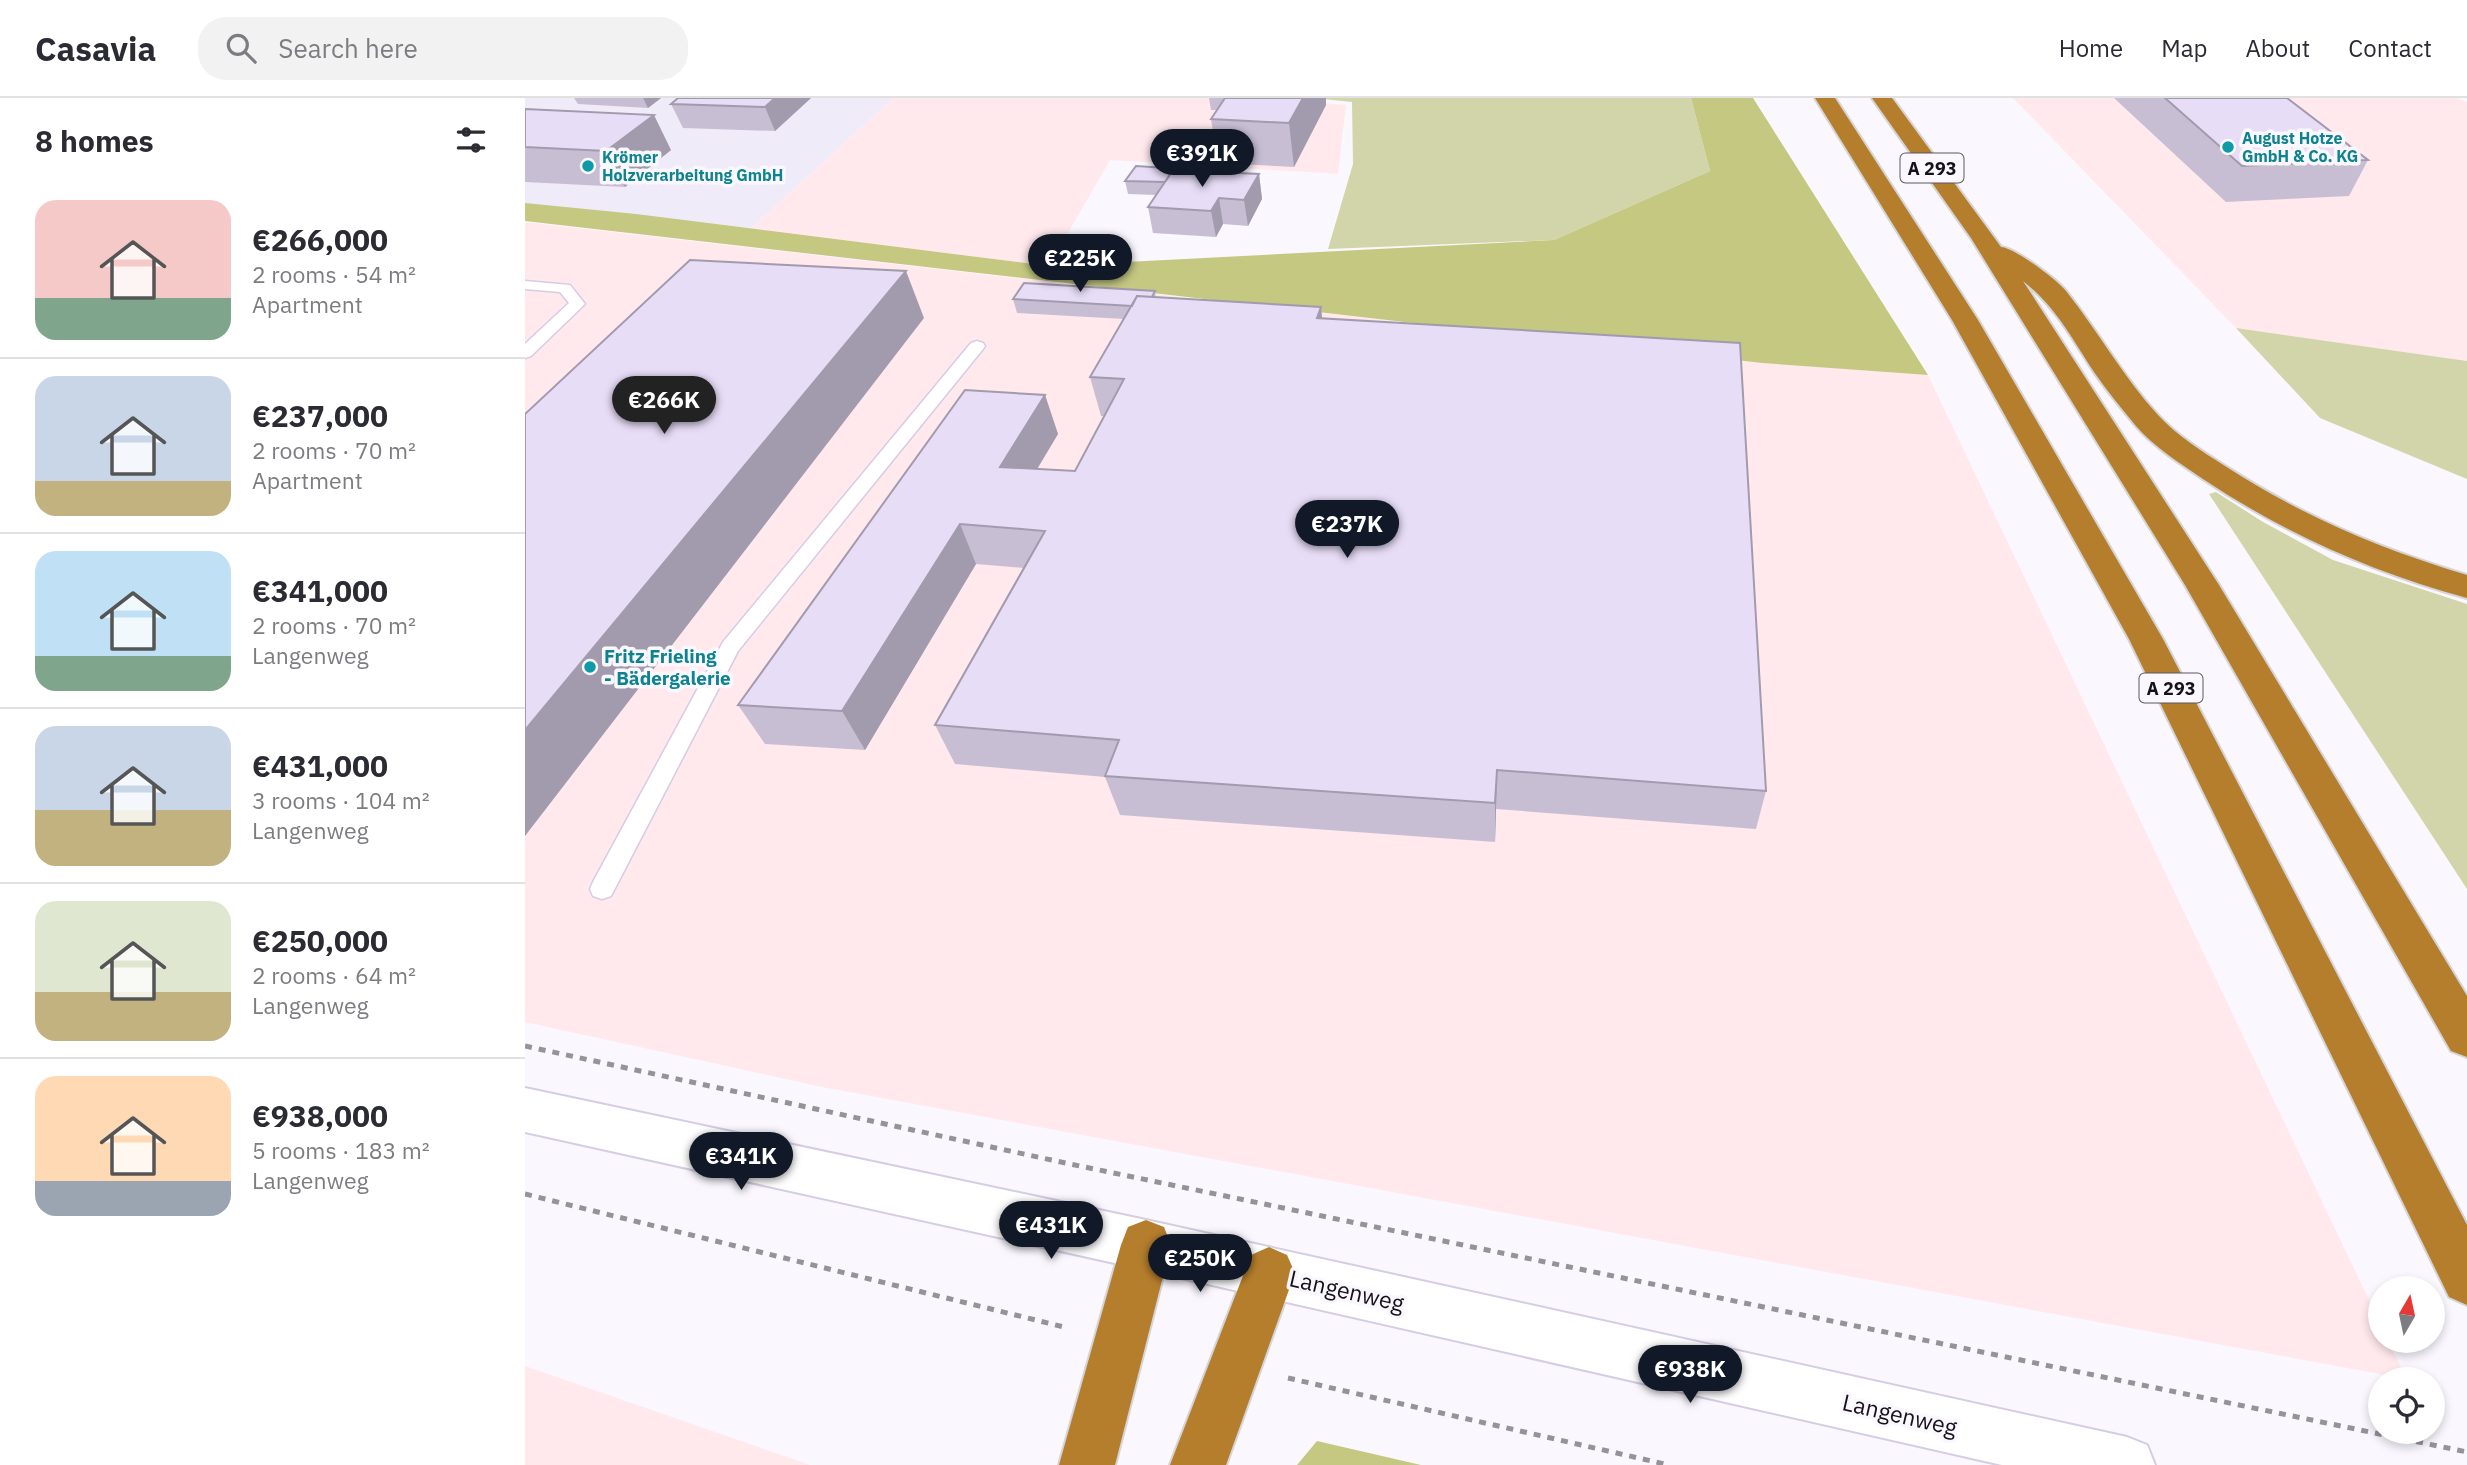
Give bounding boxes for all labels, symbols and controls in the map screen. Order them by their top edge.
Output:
search box [198,17,688,80]
text: Casavia [35,27,156,70]
icon: search [222,29,260,67]
text: Search here [278,31,418,65]
text: Home [2059,32,2123,64]
text: Map [2161,32,2207,64]
text: About [2245,32,2310,64]
text: Contact [2348,32,2432,64]
text: 8 homes [35,121,154,160]
icon: filters [452,121,490,159]
place label: August Hotze GmbH & Co. KG [2242,128,2358,166]
pin: €391K [1153,130,1251,189]
text: €391K [1166,137,1238,167]
marker: August Hotze GmbH & Co. KG [2220,139,2236,155]
place label: Krömer Holzverarbeitung GmbH [602,147,783,185]
road number: A 293 [1901,154,1963,182]
marker: Krömer Holzverarbeitung GmbH [580,158,596,174]
text: €266,000 [252,220,388,259]
icon: home [91,228,175,312]
pin: €225K [1031,234,1129,294]
text: €225K [1044,242,1116,272]
text: 2 rooms · 54 m² [252,259,416,289]
text: Apartment [252,289,363,319]
pin: €266K [615,376,713,436]
text: €266K [628,384,700,414]
text: €237,000 [252,396,388,435]
icon: home [91,404,175,488]
text: 2 rooms · 70 m² [252,435,416,465]
text: Apartment [252,465,363,495]
pin: €237K [1298,500,1396,560]
text: €237K [1311,508,1383,538]
text: €341,000 [252,571,388,610]
icon: home [91,579,175,663]
text: 2 rooms · 70 m² [252,610,416,640]
text: Langenweg [252,640,369,670]
place label: Fritz Frieling - Bädergalerie [604,644,731,690]
marker: Fritz Frieling - Bädergalerie [582,659,598,675]
road number: A 293 [2139,674,2203,702]
text: €431,000 [252,746,388,785]
icon: home [91,754,175,838]
text: 3 rooms · 104 m² [252,785,430,815]
text: Langenweg [252,815,369,845]
text: €250,000 [252,921,388,960]
icon: home [91,929,175,1013]
text: 2 rooms · 64 m² [252,960,416,990]
text: Langenweg [252,990,369,1020]
text: €938,000 [252,1096,388,1135]
icon: home [91,1104,175,1188]
pin: €341K [692,1132,790,1192]
text: 5 rooms · 183 m² [252,1135,430,1165]
text: €341K [705,1140,777,1170]
text: Langenweg [252,1165,369,1195]
pin: €431K [1002,1202,1100,1261]
text: €431K [1015,1209,1087,1239]
pin: €250K [1151,1234,1249,1294]
text: €250K [1164,1242,1236,1272]
street label: Langenweg [1287,1262,1407,1318]
north arrow [2368,1276,2445,1353]
map controls [2368,1276,2445,1444]
pin: €938K [1641,1346,1739,1405]
text: €938K [1654,1353,1726,1383]
button: locate [2368,1367,2445,1444]
street label: Langenweg [1840,1386,1960,1442]

